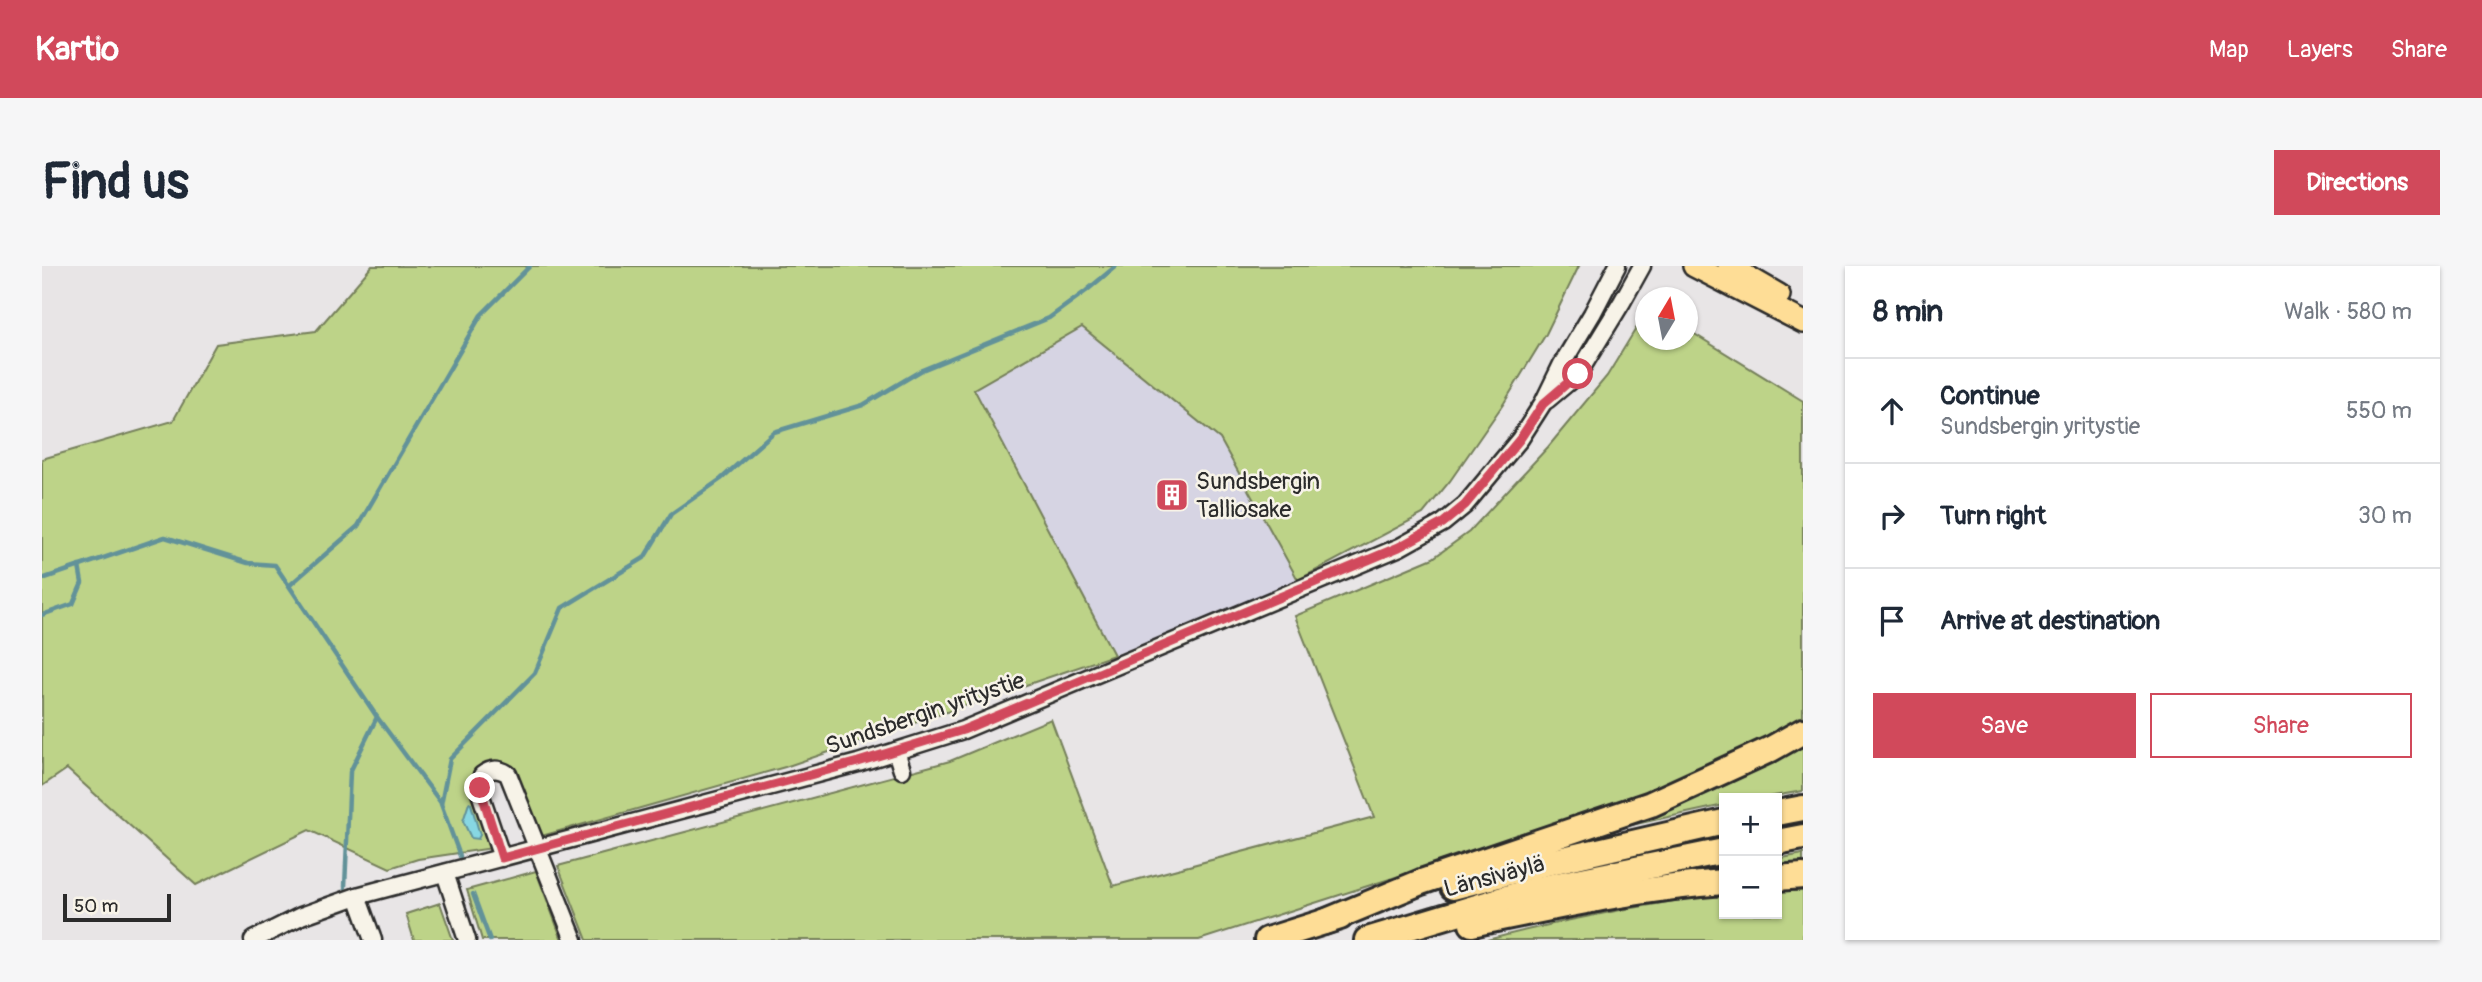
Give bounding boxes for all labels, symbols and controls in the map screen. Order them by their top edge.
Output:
text: Kartio [35,29,119,70]
text: Map [2209,35,2249,64]
text: Layers [2287,35,2353,64]
text: Share [2391,35,2447,64]
button: Directions [2274,150,2440,215]
text: Find us [42,152,189,213]
north arrow [1635,287,1698,350]
text: 8 min [1873,293,1943,330]
text: Walk · 580 m [2284,297,2412,326]
route start [1562,358,1593,389]
text: Continue [1940,380,2040,412]
icon: ahead [1873,392,1911,430]
text: 550 m [2346,396,2412,425]
text: Sundsbergin yritystie [1940,412,2140,441]
place label: Sundsbergin Talliosake [1196,467,1320,524]
building icon: Sundsbergin Talliosake [1153,476,1191,514]
icon: right [1873,497,1911,535]
text: Turn right [1940,500,2046,532]
text: 30 m [2358,501,2412,530]
icon: arrive [1873,602,1911,640]
text: Arrive at destination [1940,605,2160,637]
street label: Sundsbergin yritystie [822,666,1029,761]
button: Save [1873,693,2136,758]
button: Share [2150,693,2412,758]
route end [464,772,495,803]
map controls [1719,793,1782,919]
button: + [1719,793,1782,856]
street label: Länsiväylä [1440,849,1548,904]
button: − [1719,856,1782,919]
scale bar [63,891,172,923]
text: 50 m [74,894,118,918]

